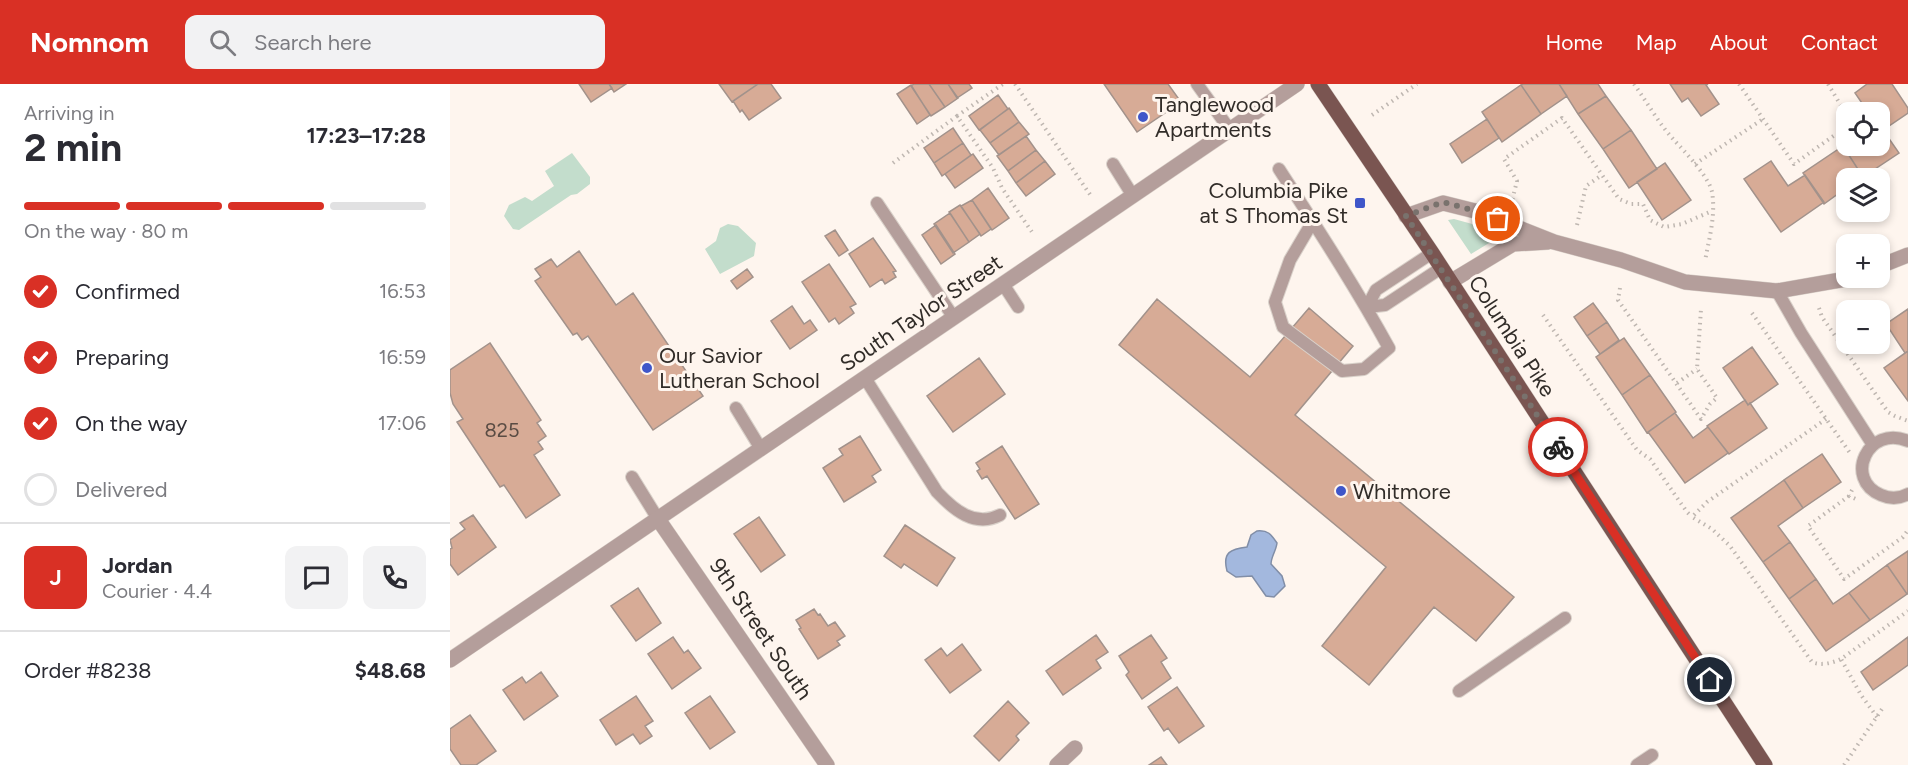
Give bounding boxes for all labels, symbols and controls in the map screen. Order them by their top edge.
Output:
search box [185,15,605,69]
text: Nomnom [30,25,149,59]
icon: search [206,26,239,59]
text: Search here [254,29,371,56]
text: Home [1546,30,1603,55]
text: Map [1636,30,1677,55]
text: About [1710,30,1768,55]
text: Contact [1801,30,1878,55]
place label: Tanglewood Apartments [1155,91,1274,143]
text: Arriving in [24,101,114,125]
map controls [1836,102,1890,354]
button: locate [1836,102,1890,156]
marker: Tanglewood Apartments [1136,110,1150,124]
text: 17:23–17:28 [306,122,426,149]
text: 2 min [24,124,122,171]
button: layers [1836,168,1890,222]
place label: Columbia Pike at S Thomas St [1199,177,1348,229]
pin [1472,193,1523,244]
marker: Columbia Pike at S Thomas St [1353,196,1367,210]
icon: bag [1481,202,1514,235]
text: On the way · 80 m [24,219,188,243]
button: + [1836,234,1890,288]
street label: South Taylor Street [835,249,1007,377]
street label: Columbia Pike [1463,270,1561,402]
icon: check [24,275,57,308]
text: Confirmed [75,278,180,305]
text: 16:53 [379,279,426,303]
button: − [1836,300,1890,354]
icon: check [24,341,57,374]
place label: Our Savior Lutheran School [659,342,820,394]
text: Preparing [75,344,169,371]
text: 16:59 [379,345,426,369]
marker: Our Savior Lutheran School [640,361,654,375]
icon: check [24,407,57,440]
text: On the way [75,410,187,437]
text: 17:06 [378,411,426,435]
courier [1528,417,1588,477]
house number: 825 [485,418,519,442]
icon: bike [1542,431,1575,464]
text: Delivered [75,476,168,503]
place label: Whitmore [1353,478,1451,505]
marker: Whitmore [1334,484,1348,498]
button: chat [285,546,348,609]
button: phone [363,546,426,609]
text: Jordan [102,552,173,579]
street label: 9th Street South [704,553,818,705]
text: J [49,564,62,591]
text: Courier · 4.4 [102,579,212,603]
pin [1684,654,1735,705]
text: Order #8238 [24,657,151,684]
text: $48.68 [355,657,426,684]
icon: home [1693,663,1726,696]

